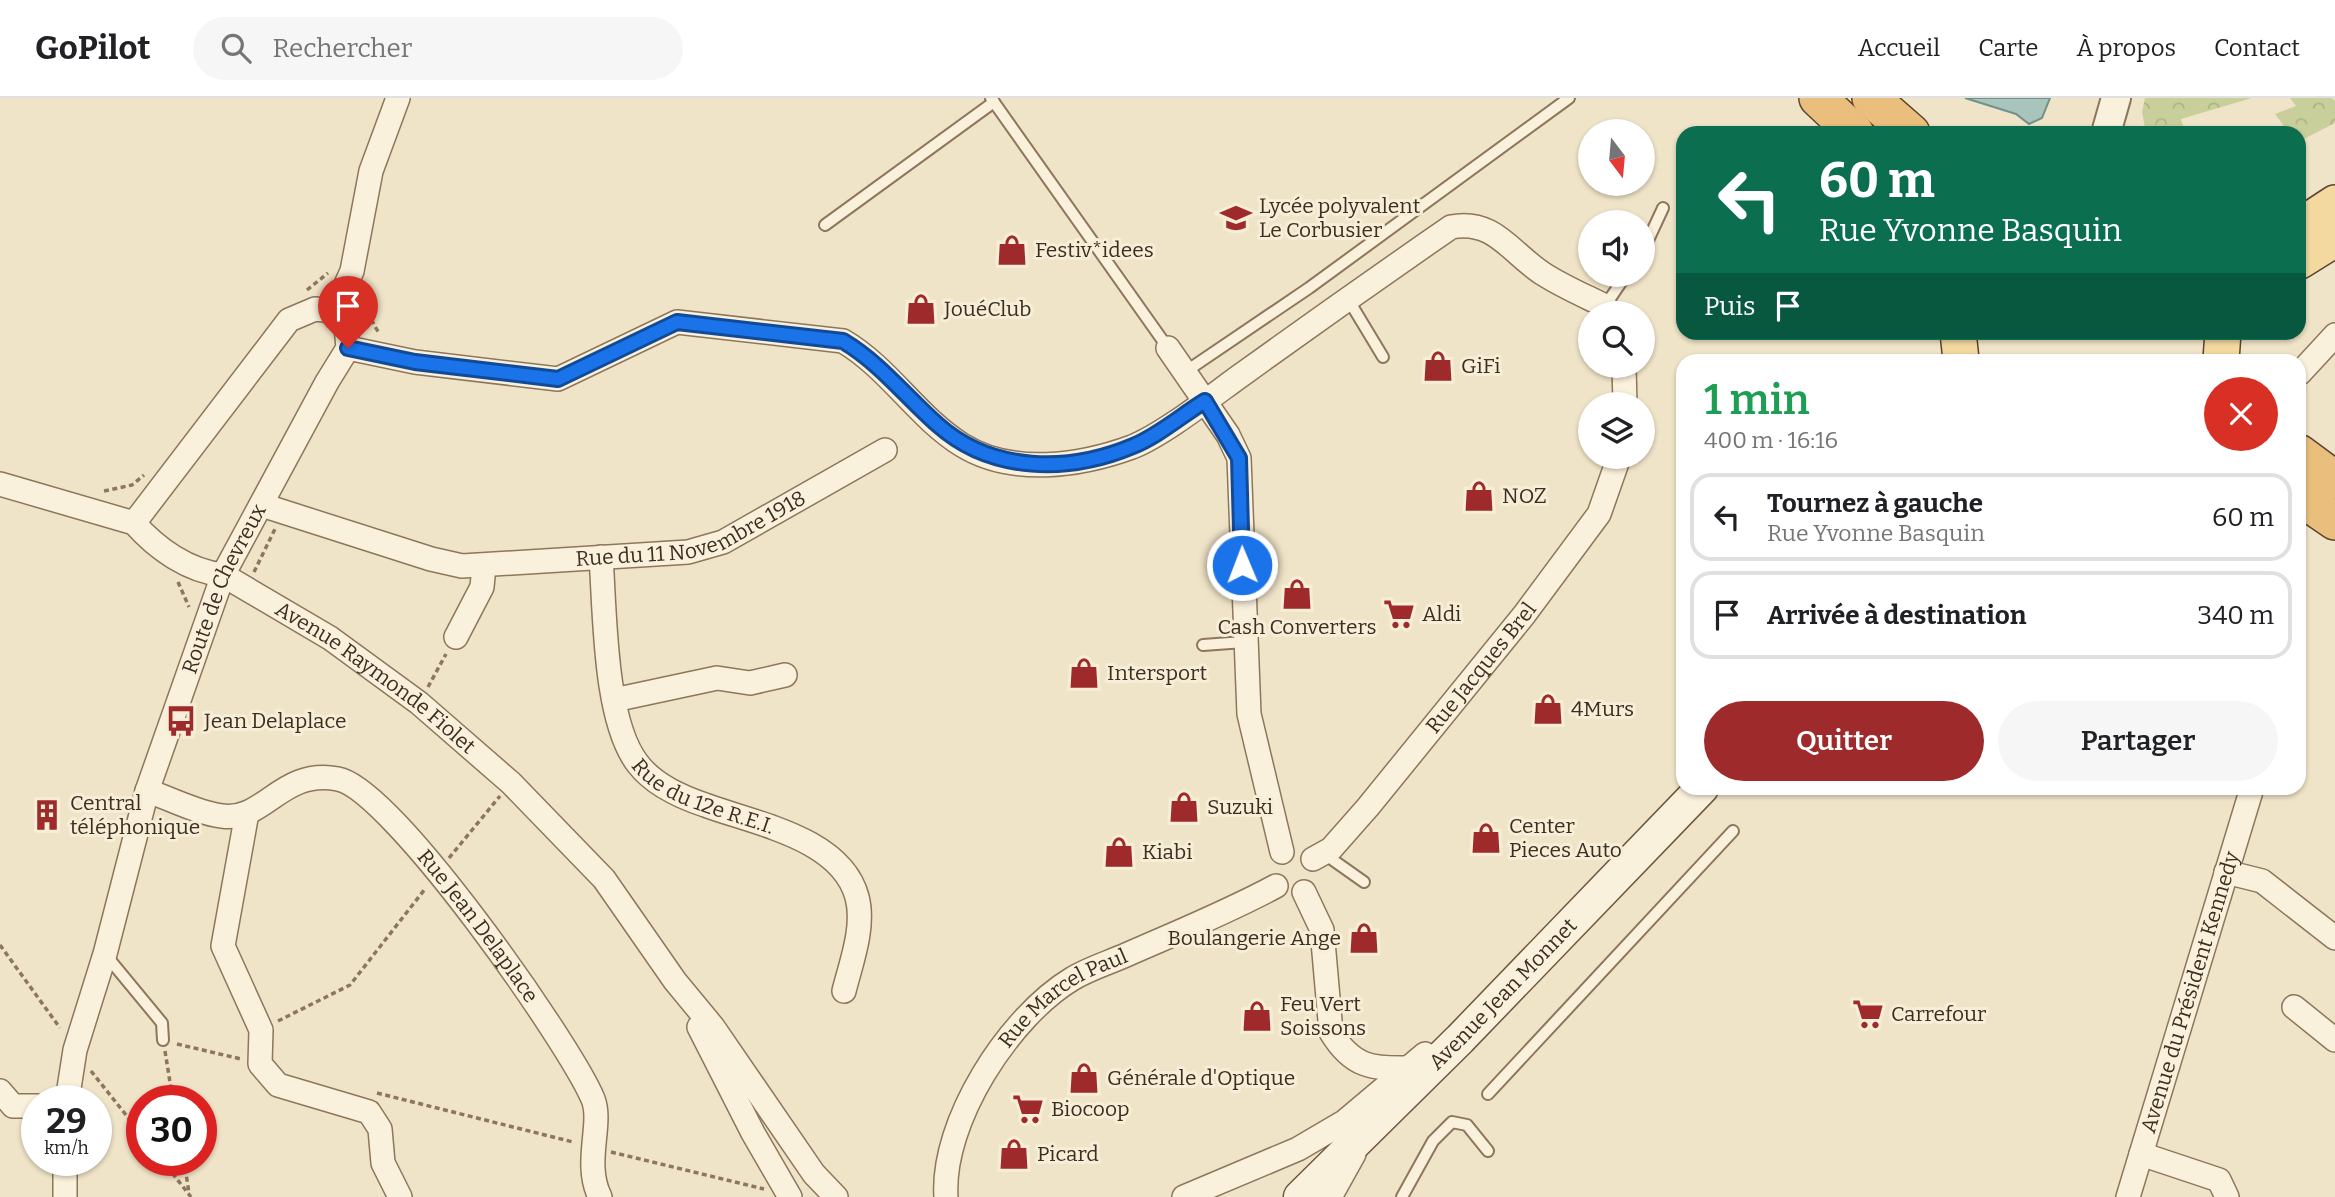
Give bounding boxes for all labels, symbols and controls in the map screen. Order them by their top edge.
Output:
search box [193,17,683,80]
text: GoPilot [35,28,151,68]
icon: search [217,29,255,67]
text: Rechercher [273,33,412,64]
text: Accueil [1858,34,1940,62]
text: Carte [1978,34,2038,62]
text: À propos [2076,34,2176,62]
text: Contact [2214,34,2300,62]
north arrow [1578,119,1656,196]
map controls [1578,119,1655,469]
text: 60 m [1819,151,1935,210]
icon: left [1704,154,1795,245]
place label: Lycée polyvalent Le Corbusier [1259,193,1421,243]
school or university icon: Lycée polyvalent Le Corbusier [1219,201,1253,235]
button: sound [1578,210,1655,287]
text: Rue Yvonne Basquin [1819,211,2122,249]
shop icon: Festiv*idees [995,233,1029,267]
place label: Festiv*idees [1035,237,1154,263]
pin [318,276,378,348]
icon: arrive [329,287,367,325]
icon: arrive [1769,287,1807,325]
text: Puis [1704,291,1755,322]
shop icon: JouéClub [904,292,938,326]
place label: JouéClub [943,296,1031,322]
button: search [1578,301,1655,378]
shop icon: GiFi [1421,349,1455,383]
place label: GiFi [1461,353,1500,379]
text: 1 min [1704,375,1810,425]
button: close [2204,377,2278,451]
button: layers [1578,392,1655,469]
text: 400 m · 16:16 [1704,426,1838,454]
shop icon: NOZ [1462,479,1496,513]
place label: NOZ [1502,483,1547,509]
street label: Rue du 11 Novembre 1918 [575,485,810,572]
text: Tournez à gauche [1767,488,1983,519]
icon: left [1708,498,1746,536]
street label: Route de Chevreux [176,499,272,677]
text: 60 m [2212,502,2274,533]
text: Rue Yvonne Basquin [1767,519,1985,547]
position arrow [1205,528,1279,602]
shop icon: Cash Converters [1280,577,1314,611]
street label: Avenue Raymonde Fiolet [271,596,481,759]
icon: arrive [1708,596,1746,634]
supermarket icon: Aldi [1382,597,1416,631]
street label: Rue Jacques Brel [1420,597,1542,738]
text: Arrivée à destination [1767,600,2026,631]
text: 340 m [2197,600,2274,631]
place label: Aldi [1422,601,1461,627]
place label: Cash Converters [1218,614,1377,640]
shop icon: Intersport [1067,656,1101,690]
place label: Intersport [1107,660,1207,686]
shop icon: 4Murs [1531,692,1565,726]
place label: 4Murs [1571,696,1634,722]
button: Quitter [1704,701,1984,781]
button: Partager [1998,701,2278,781]
bus stop icon: Jean Delaplace [164,704,198,738]
place label: Jean Delaplace [203,708,346,734]
street label: Rue du 12e R.E.I. [626,753,778,840]
place label: Central téléphonique [70,790,200,840]
shop icon: Suzuki [1167,790,1201,824]
place label: Suzuki [1207,794,1273,820]
building icon: Central téléphonique [30,798,64,832]
place label: Center Pieces Auto [1509,813,1622,863]
shop icon: Center Pieces Auto [1469,821,1503,855]
shop icon: Kiabi [1102,835,1136,869]
place label: Kiabi [1142,839,1192,865]
street label: Rue Jean Delaplace [412,844,544,1008]
street label: Avenue du Président Kennedy [2135,848,2245,1136]
street label: Avenue Jean Monnet [1423,912,1583,1075]
shop icon: Boulangerie Ange [1347,921,1381,955]
place label: Boulangerie Ange [1167,925,1341,951]
street label: Rue Marcel Paul [993,943,1131,1053]
place label: Feu Vert Soissons [1280,991,1366,1041]
supermarket icon: Carrefour [1851,997,1885,1031]
shop icon: Feu Vert Soissons [1240,999,1274,1033]
place label: Carrefour [1891,1001,1986,1027]
shop icon: Générale d'Optique [1067,1061,1101,1095]
place label: Générale d'Optique [1107,1065,1295,1091]
speed limit sign: 30 [126,1085,217,1176]
supermarket icon: Biocoop [1011,1092,1045,1126]
place label: Biocoop [1051,1096,1130,1122]
text: 29 [46,1100,87,1142]
text: km/h [44,1137,89,1159]
shop icon: Picard [997,1137,1031,1171]
place label: Picard [1037,1141,1099,1167]

